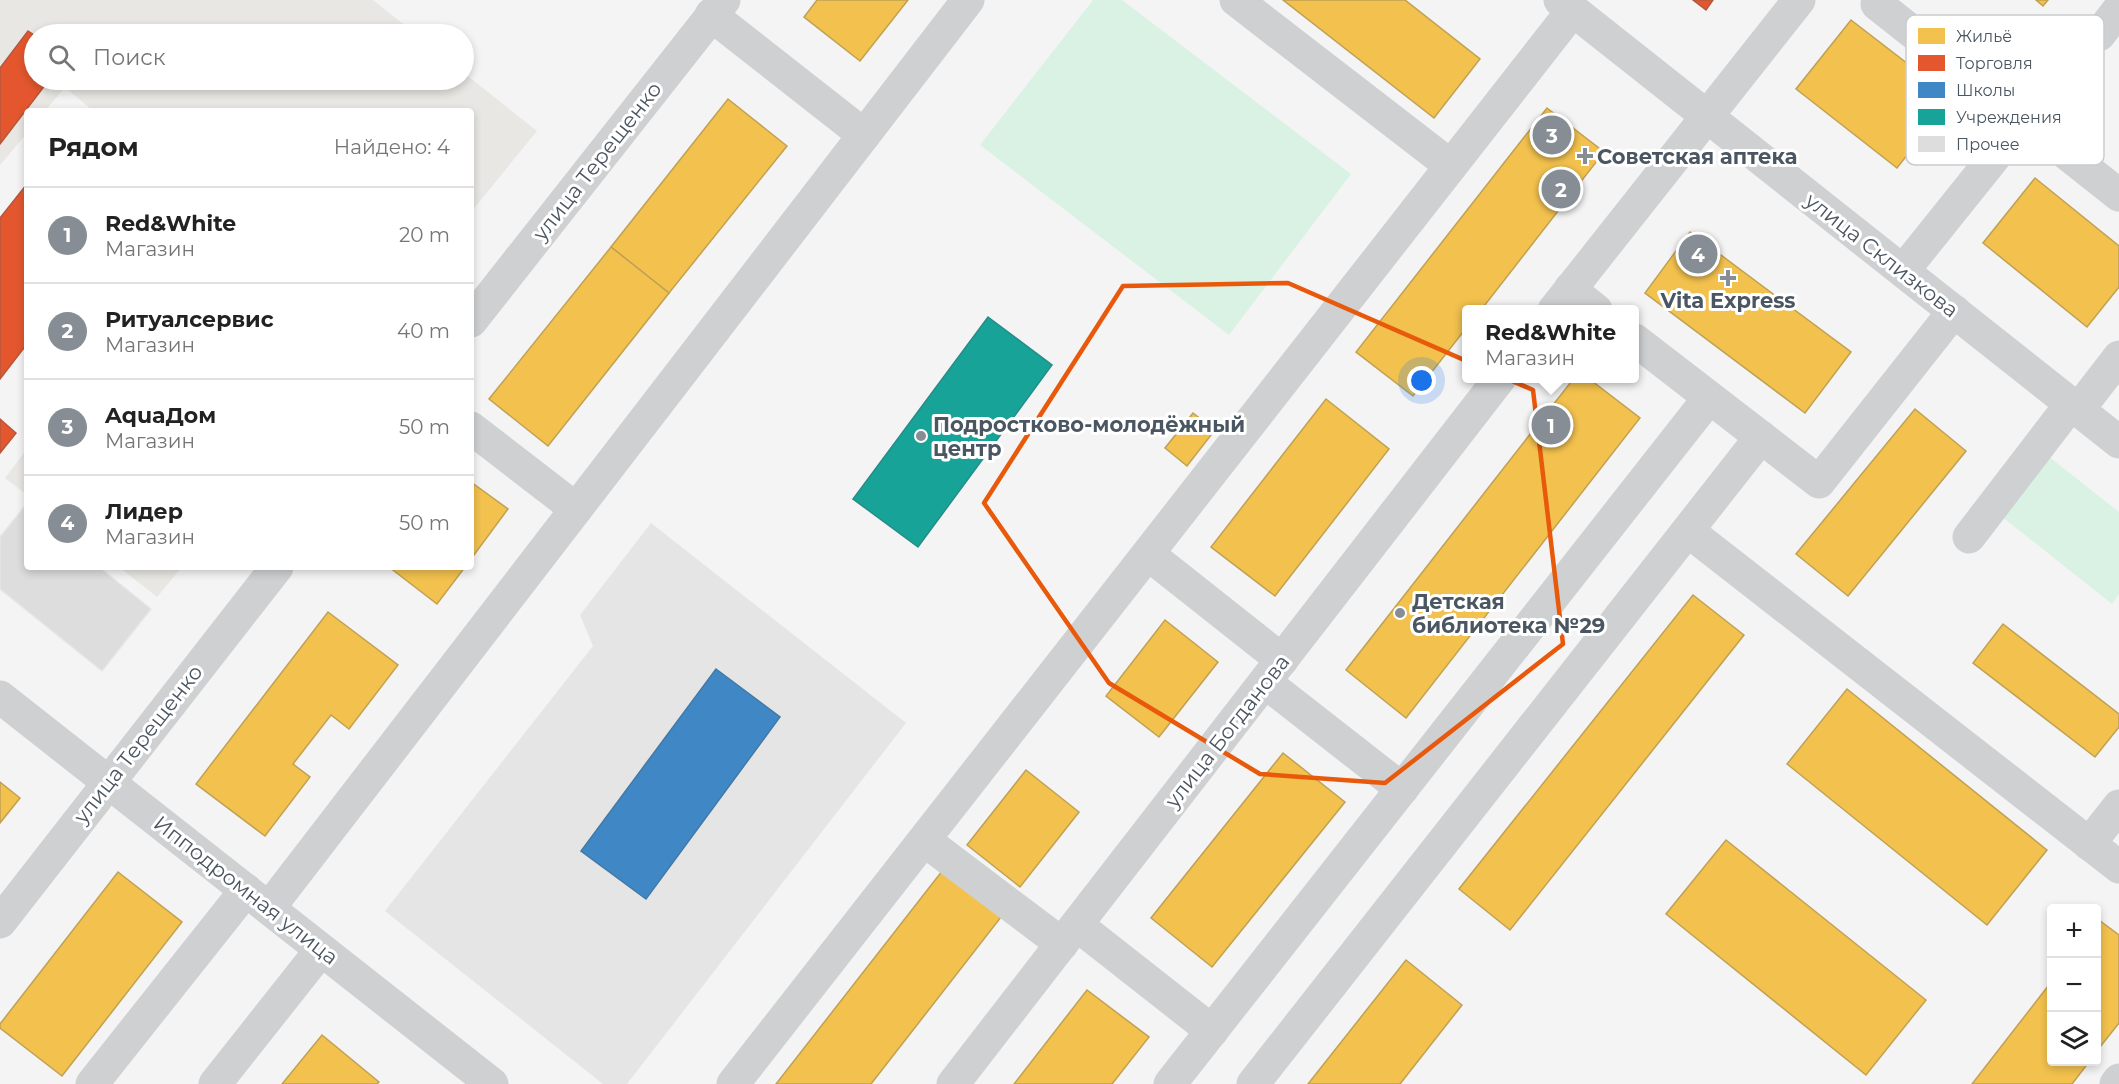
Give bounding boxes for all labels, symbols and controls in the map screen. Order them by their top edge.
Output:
legend [1906,15,2104,165]
search box [24,24,474,90]
text: Жильё [1956,27,2012,46]
icon: search [45,41,78,74]
text: Поиск [93,44,165,71]
text: Торговля [1956,54,2033,73]
street label: улица Терещенко [527,77,667,246]
text: Школы [1956,81,2015,100]
text: Учреждения [1956,108,2062,127]
pin: 3 [1532,112,1572,158]
text: Рядом [48,131,139,163]
text: Найдено: 4 [334,135,450,159]
text: Прочее [1956,135,2020,154]
place label: Советская аптека [1597,144,1797,169]
marker: Советская аптека [1578,149,1592,163]
pin: 2 [1542,166,1580,212]
street label: улица Склизкова [1800,187,1964,323]
text: Red&White [105,210,236,237]
text: 1 [64,223,71,247]
text: 20 m [399,223,450,247]
pin: 4 [1678,232,1718,276]
text: Магазин [105,237,195,261]
marker: Vita Express [1721,271,1735,285]
place label: Vita Express [1660,288,1795,313]
popup [1462,305,1639,383]
text: Ритуалсервис [105,306,274,333]
text: 2 [62,319,73,343]
text: 40 m [397,319,450,343]
text: Red&White [1485,319,1616,346]
text: Магазин [105,333,195,357]
text: Магазин [1485,346,1575,370]
your location [1407,366,1436,395]
text: AquaДом [105,402,216,429]
pin: 1 [1532,402,1570,448]
place label: Подростково-молодёжный центр [933,412,1245,461]
text: 3 [62,415,73,439]
text: 50 m [399,415,450,439]
text: Магазин [105,429,195,453]
marker: Подростково-молодёжный центр [914,429,928,443]
text: Лидер [105,498,183,525]
text: 4 [61,511,74,535]
text: 50 m [399,511,450,535]
text: Магазин [105,525,195,549]
place label: Детская библиотека №29 [1412,589,1605,638]
marker: Детская библиотека №29 [1393,606,1407,620]
street label: улица Богданова [1159,649,1295,813]
street label: улица Терещенко [68,660,208,829]
street label: Ипподромная улица [149,810,343,970]
map controls [2047,904,2101,1066]
button: + [2047,904,2101,958]
button: − [2047,958,2101,1012]
button: layers [2047,1012,2101,1066]

